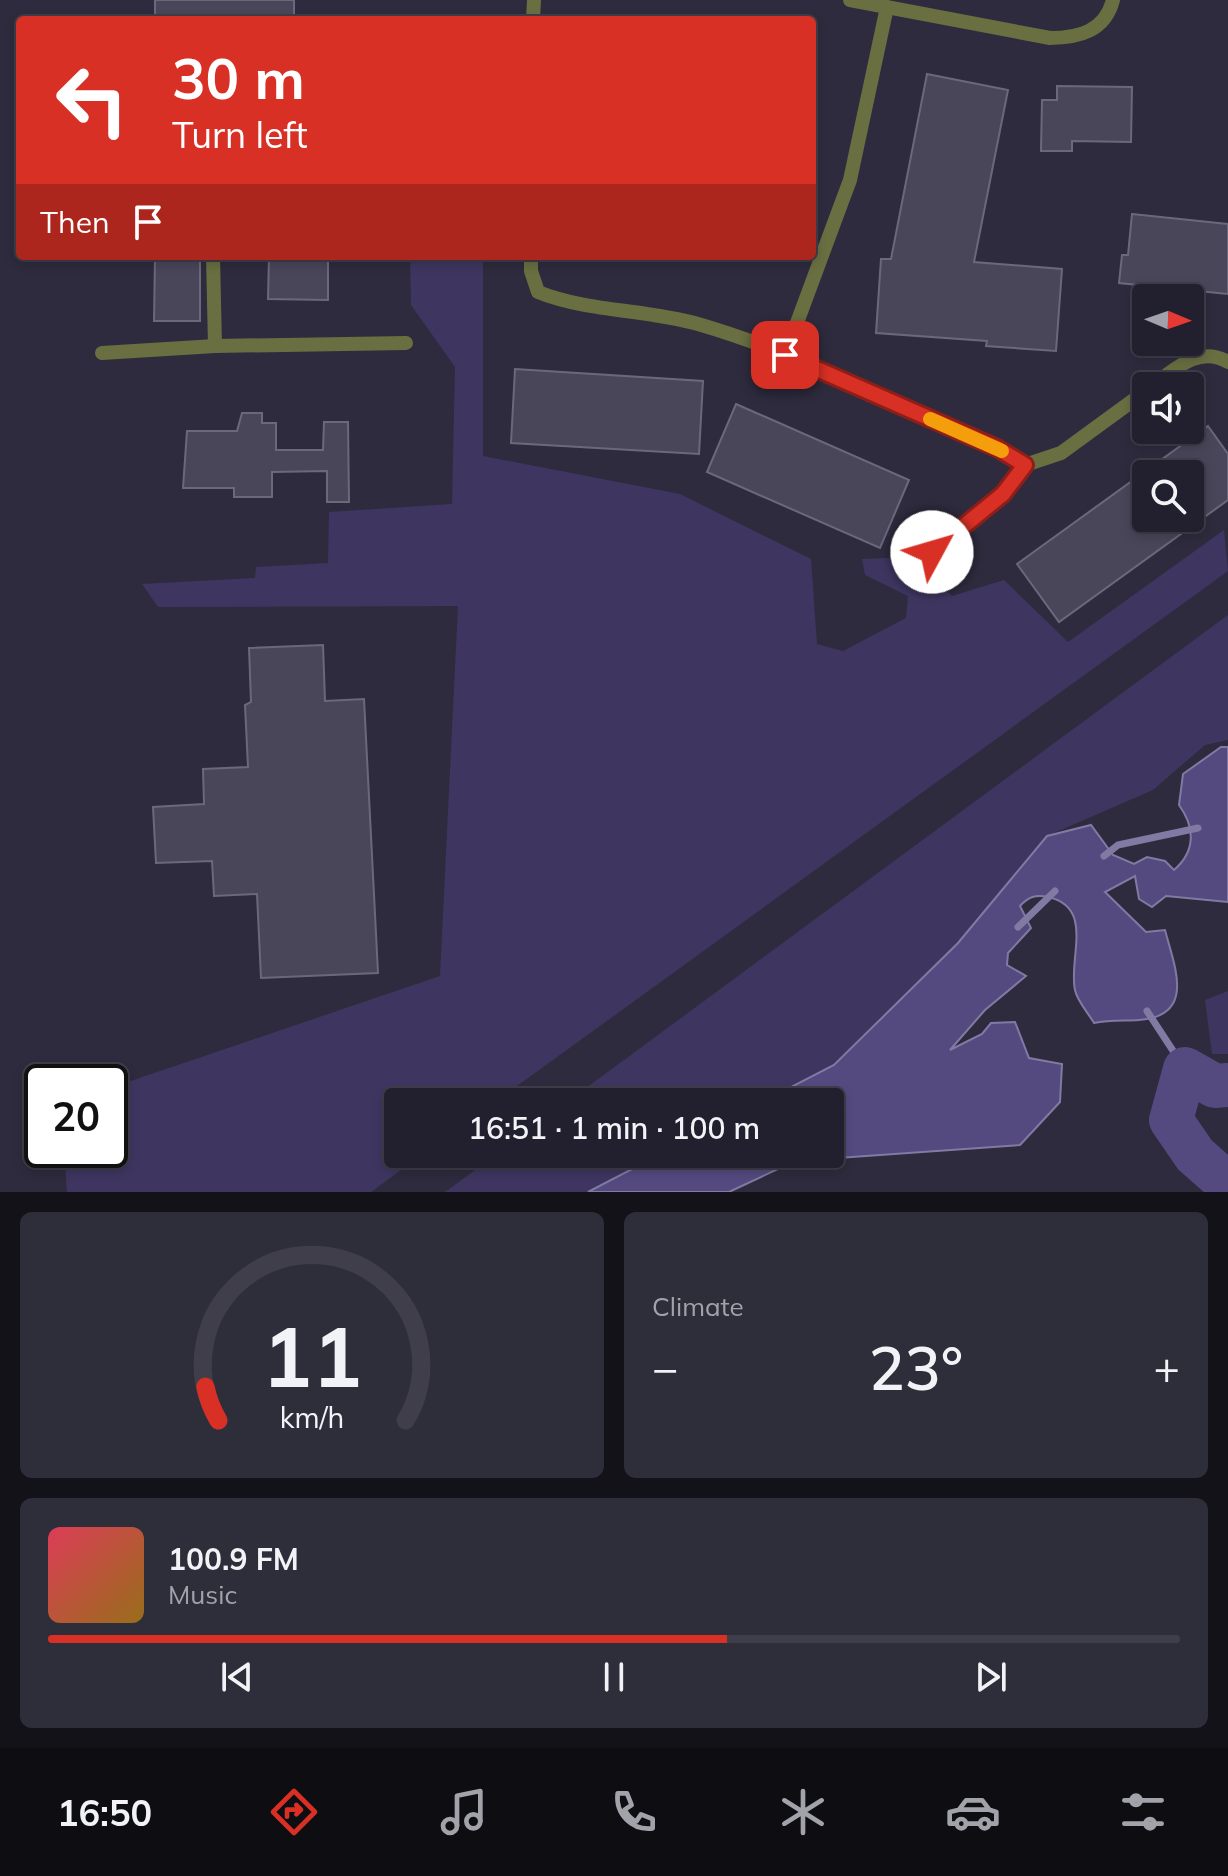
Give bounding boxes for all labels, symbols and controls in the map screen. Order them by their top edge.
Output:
text: 30 m [172,43,305,113]
icon: left [40,48,144,152]
text: Turn left [172,112,308,157]
icon: arrive [126,200,170,244]
text: Then [40,203,110,241]
north arrow [1132,284,1204,356]
map controls [1132,284,1204,532]
pin [751,321,819,389]
icon: arrive [763,333,807,377]
button: sound [1132,372,1204,444]
button: search [1132,460,1204,532]
position arrow [890,510,974,594]
speed limit sign: 20 [24,1064,128,1168]
text: 16:51 · 1 min · 100 m [468,1109,760,1147]
text: Climate [652,1290,744,1323]
text: 11 [262,1303,362,1408]
text: 23° [869,1330,963,1405]
text: − [652,1340,678,1395]
text: + [1154,1340,1180,1395]
text: km/h [280,1399,344,1435]
text: 100.9 FM [168,1540,299,1578]
text: Music [168,1578,237,1611]
icon: previous [215,1655,259,1699]
icon: pause [592,1655,636,1699]
icon: next [969,1655,1013,1699]
icon: directions [266,1784,322,1840]
icon: music [436,1784,492,1840]
icon: phone [606,1784,662,1840]
icon: climate [775,1784,831,1840]
icon: car [945,1784,1001,1840]
icon: filters [1115,1784,1171,1840]
text: 16:50 [57,1790,152,1835]

